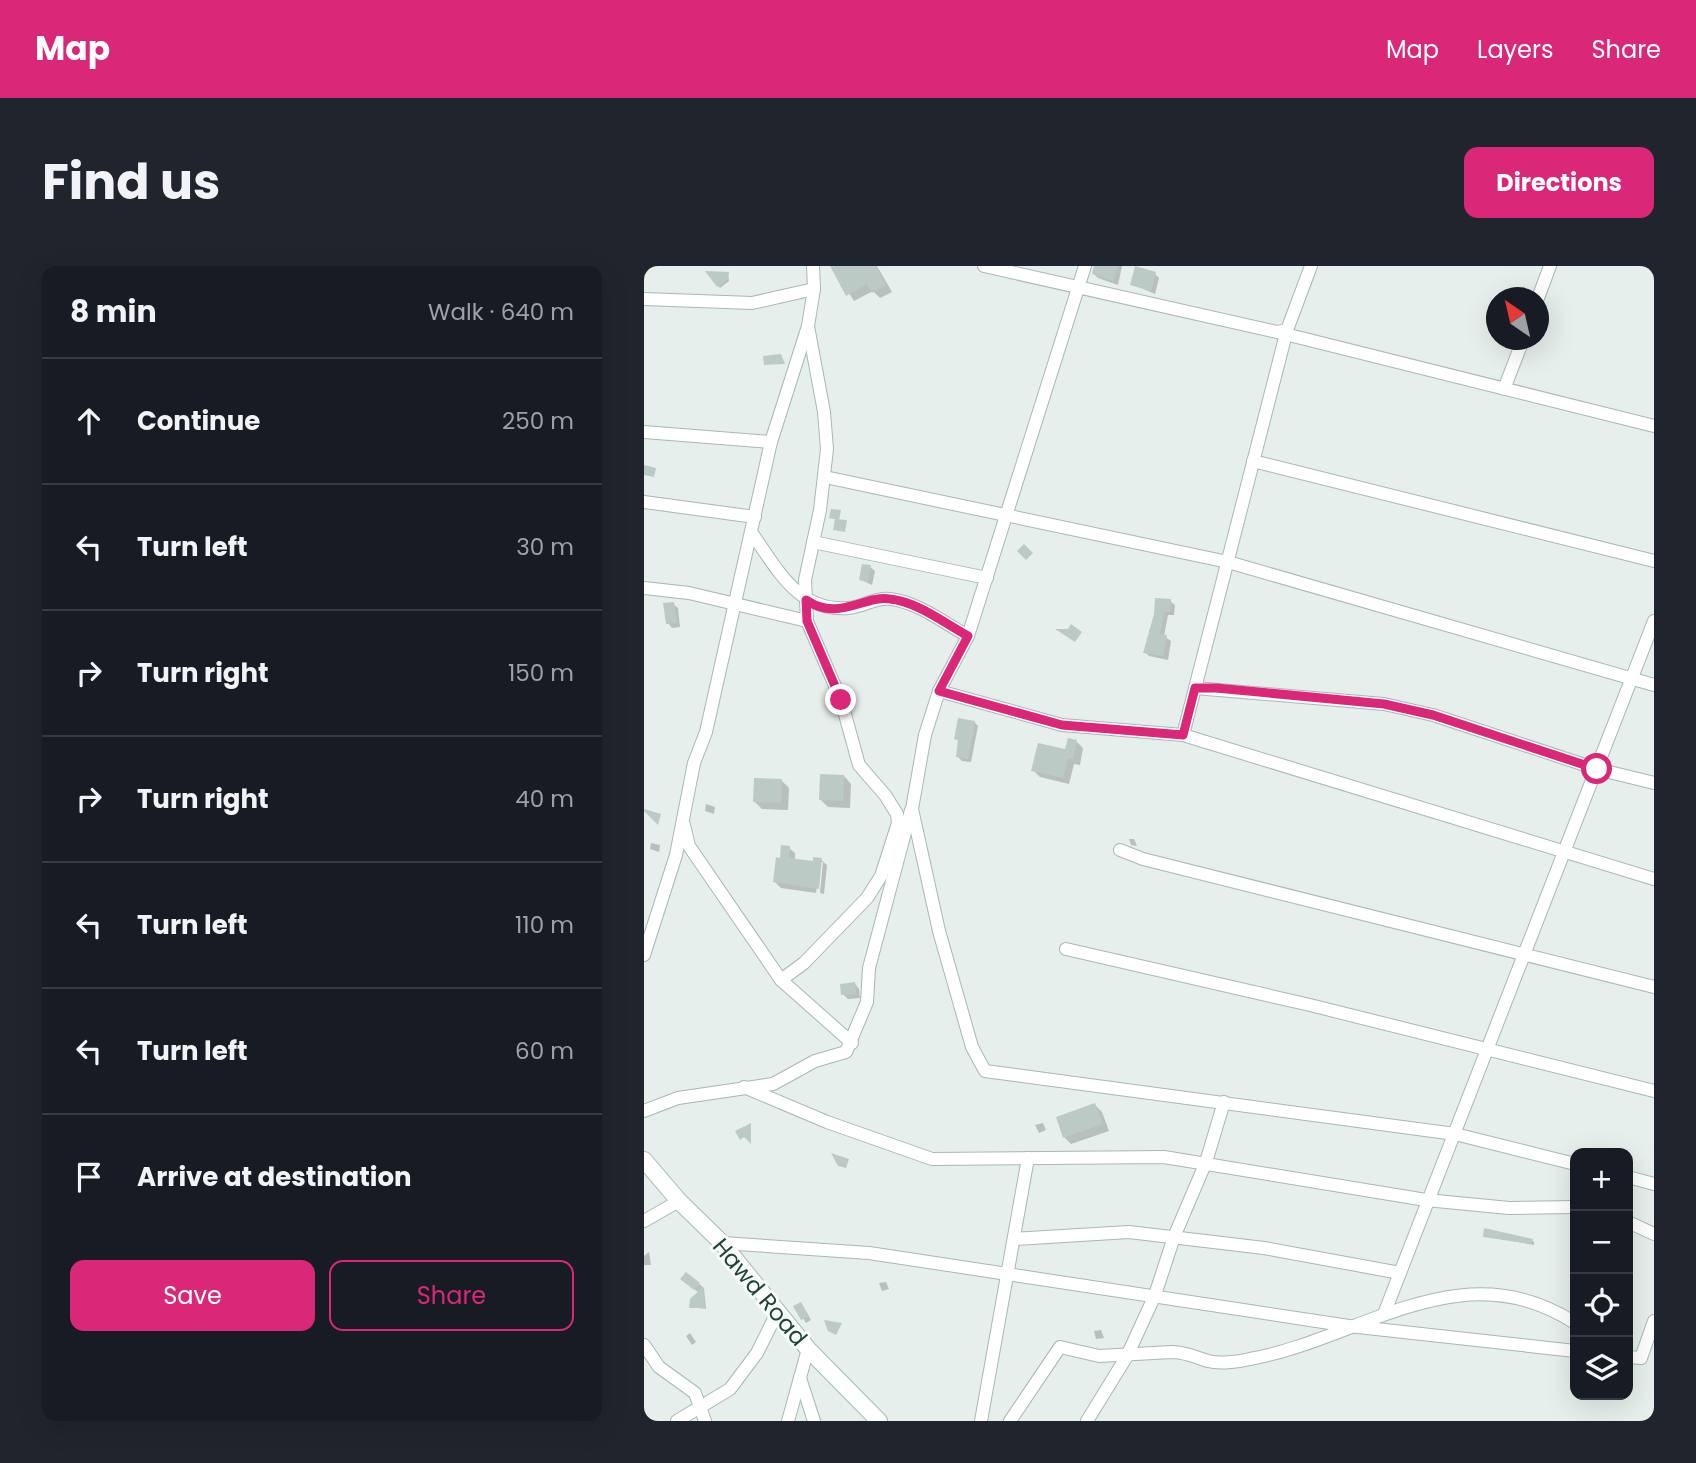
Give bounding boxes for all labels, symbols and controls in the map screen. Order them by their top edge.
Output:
text: Map [35,25,110,72]
text: Map [1386,33,1439,66]
text: Layers [1477,33,1553,66]
text: Share [1591,33,1661,66]
button: Directions [1464,147,1654,218]
text: Find us [42,148,220,216]
north arrow [1486,287,1549,350]
text: 8 min [70,290,157,333]
text: Walk · 640 m [428,296,574,328]
icon: ahead [70,402,108,440]
text: Continue [137,403,260,439]
text: 250 m [502,405,574,437]
icon: left [70,528,108,566]
text: Turn left [137,529,248,565]
text: 30 m [516,531,574,563]
icon: right [70,654,108,692]
text: Turn right [137,655,269,691]
text: 150 m [508,657,574,689]
route end [825,684,856,715]
route start [1581,753,1612,784]
icon: right [70,780,108,818]
text: Turn right [137,781,269,817]
text: 40 m [515,783,574,815]
icon: left [70,906,108,944]
text: Turn left [137,907,248,943]
text: 110 m [515,909,574,941]
icon: left [70,1032,108,1070]
text: Turn left [137,1033,248,1069]
text: 60 m [515,1035,574,1067]
map controls [1570,1148,1633,1400]
button: + [1570,1148,1633,1211]
icon: arrive [70,1158,108,1196]
text: Arrive at destination [137,1159,412,1195]
button: − [1570,1211,1633,1274]
street label: Hawd Road [705,1231,815,1353]
button: Save [70,1260,315,1331]
button: Share [329,1260,574,1331]
button: locate [1570,1274,1633,1337]
button: layers [1570,1337,1633,1400]

